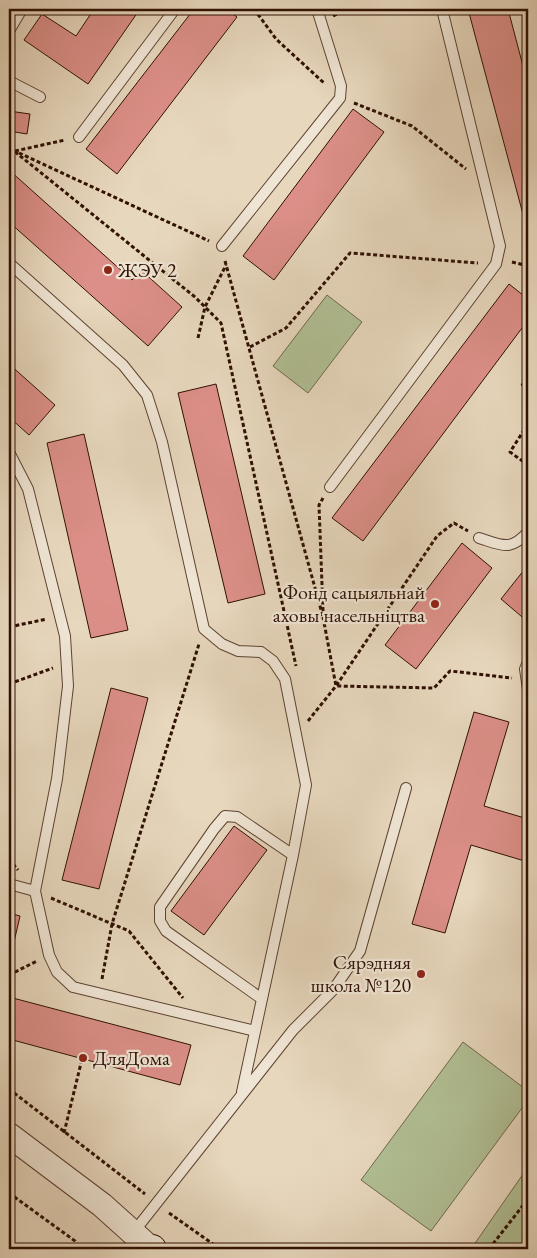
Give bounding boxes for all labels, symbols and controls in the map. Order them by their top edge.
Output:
place label: ЖЭУ 2 [117,257,177,283]
marker: ЖЭУ 2 [102,264,114,276]
place label: Фонд сацыяльнай аховы насельніцтва [273,579,425,628]
marker: Фонд сацыяльнай аховы насельніцтва [429,598,441,610]
place label: Сярэдняя школа №120 [311,949,411,998]
marker: Сярэдняя школа №120 [415,968,427,980]
place label: ДляДома [93,1045,170,1071]
marker: ДляДома [77,1052,89,1064]

